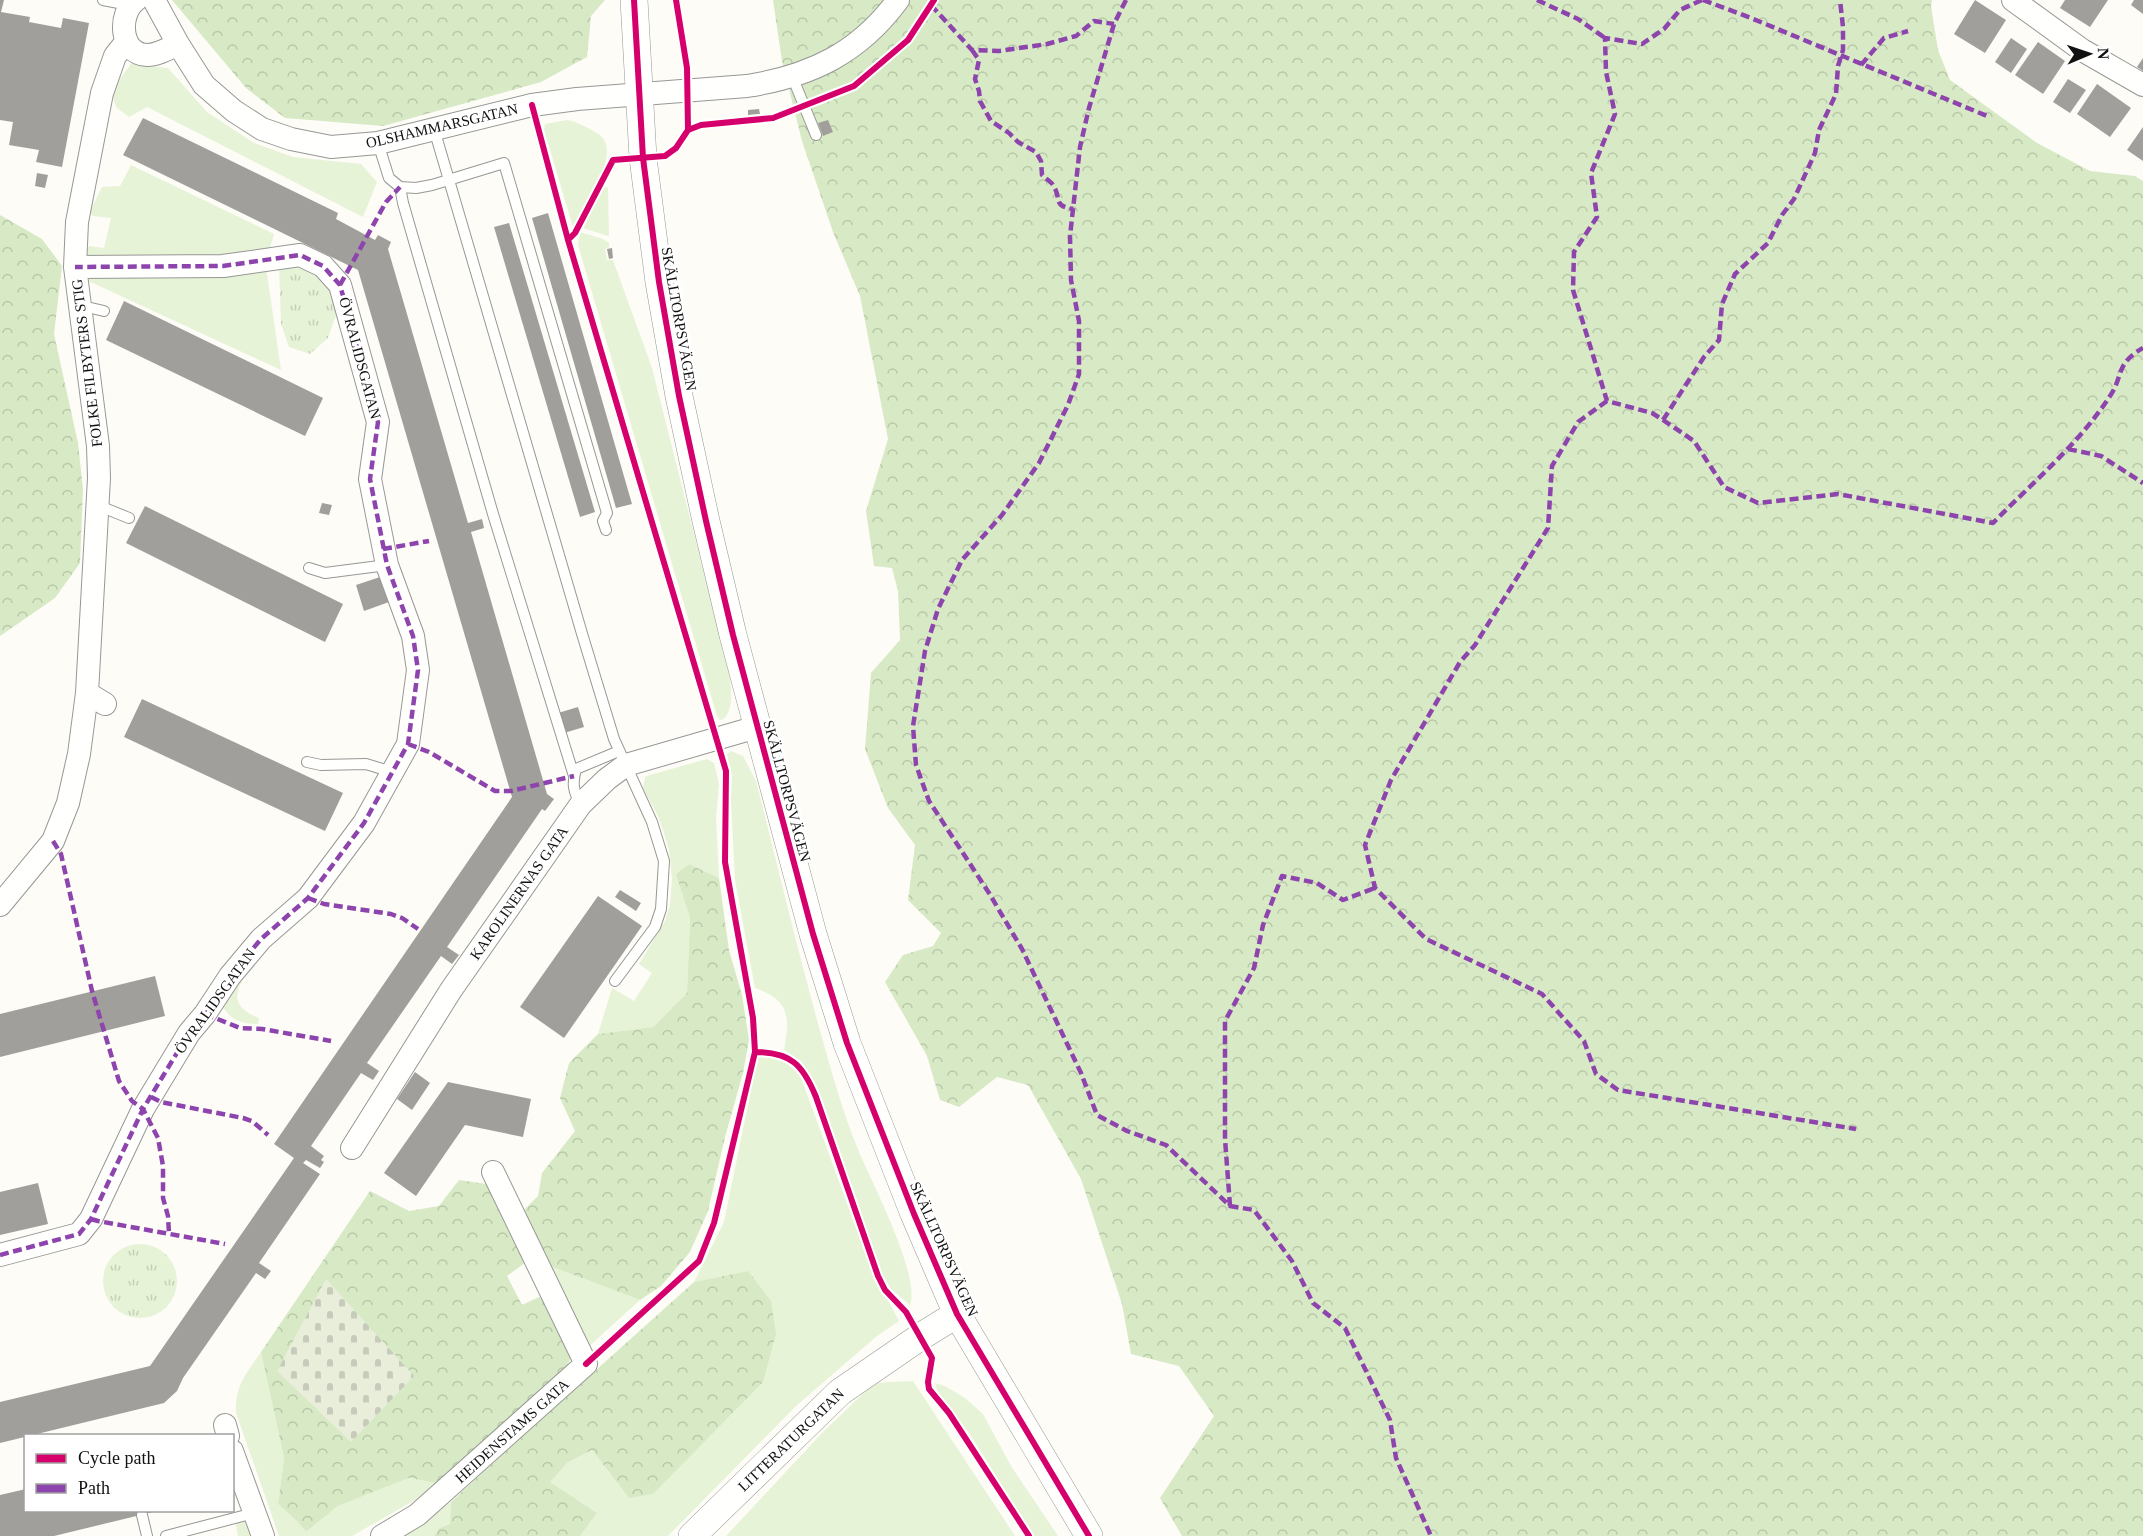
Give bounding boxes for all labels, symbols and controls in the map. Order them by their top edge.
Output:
north arrow [2059,24,2119,84]
text: N [2095,47,2112,60]
street label: OLSHAMMARSGATAN [364,101,520,151]
street label: SKÄLLTORPSVÄGEN [658,246,700,392]
street label: FOLKE FILBYTERS STIG [69,278,105,448]
street label: ÖVRALIDSGATAN [336,295,384,421]
street label: SKÄLLTORPSVÄGEN [760,718,814,864]
street label: KAROLINERNAS GATA [467,823,571,963]
street label: ÖVRALIDSGATAN [172,945,258,1056]
street label: SKÄLLTORPSVÄGEN [907,1179,981,1319]
street label: HEIDENSTAMS GATA [452,1376,572,1486]
street label: LITTERATURGATAN [735,1385,847,1495]
legend [24,1434,234,1512]
text: Cycle path [78,1448,155,1468]
text: Path [78,1478,110,1498]

